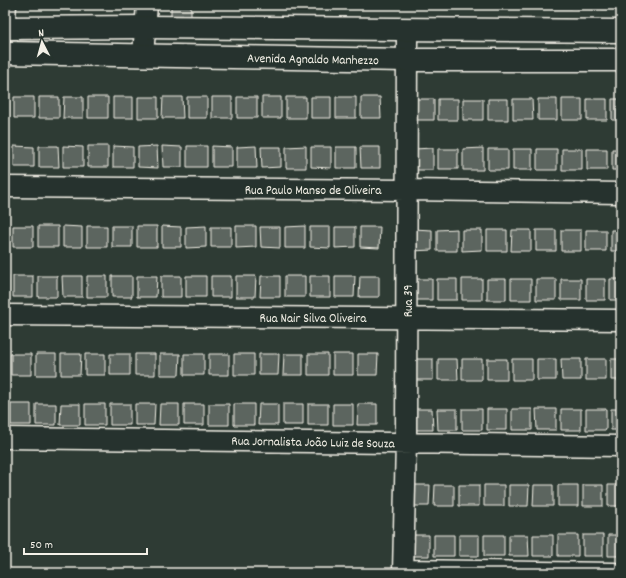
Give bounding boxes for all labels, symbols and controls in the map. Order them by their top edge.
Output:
north arrow [22,22,62,62]
text: N [38,26,45,42]
street label: Avenida Agnaldo Manhezzo [247,50,379,71]
street label: Rua Paulo Manso de Oliveira [245,182,382,201]
street label: Rua 39 [400,285,419,317]
street label: Rua Nair Silva Oliveira [260,310,367,329]
street label: Rua Jornalista João Luiz de Souza [231,433,396,454]
scale bar [24,530,147,556]
text: 50 m [30,537,53,554]

